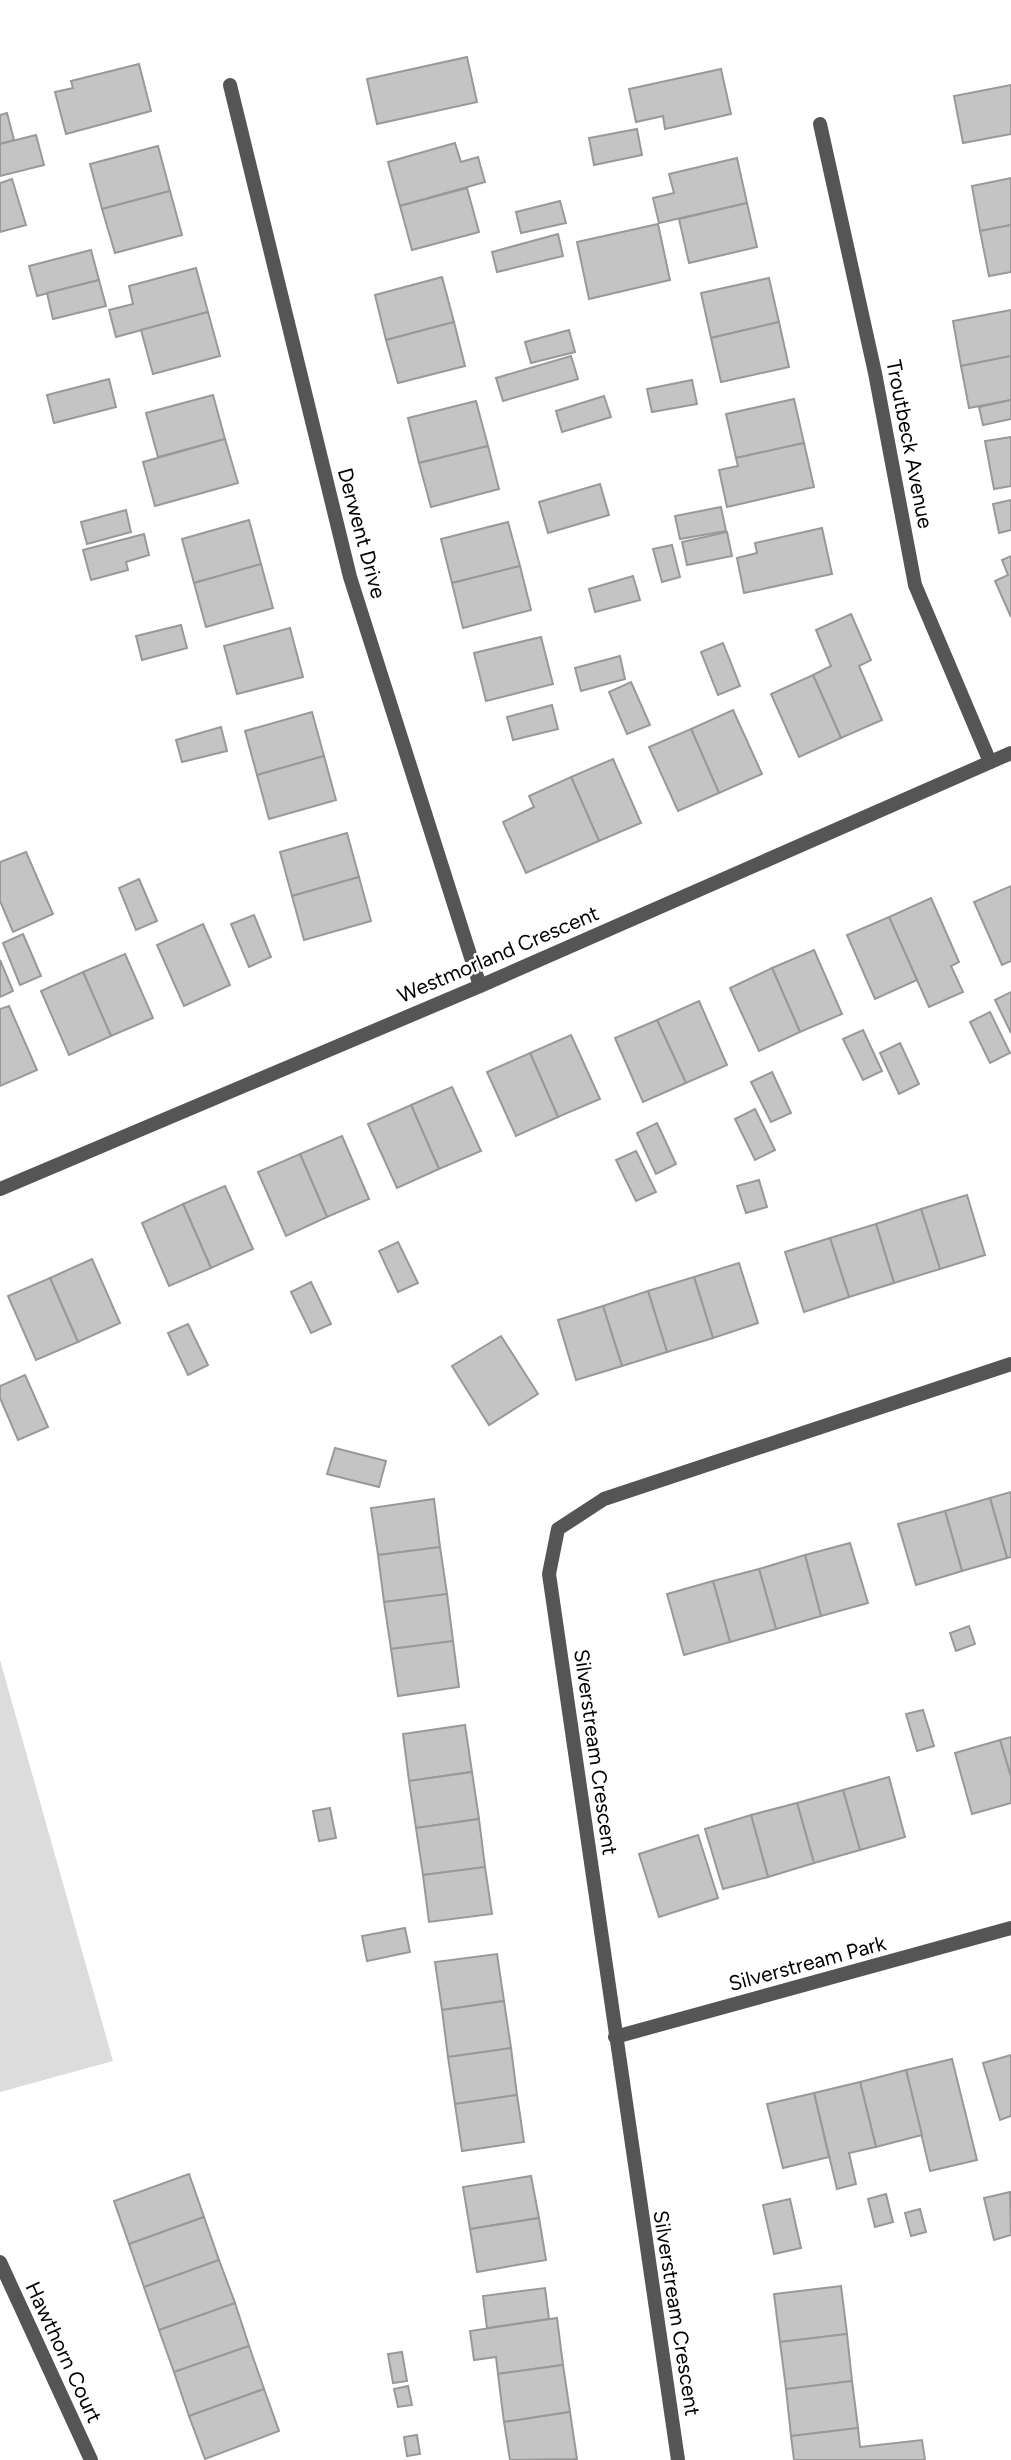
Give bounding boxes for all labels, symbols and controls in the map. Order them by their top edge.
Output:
street label: Troutbeck Avenue [881,358,939,530]
street label: Derwent Drive [333,465,391,601]
street label: Westmorland Crescent [394,900,602,1008]
street label: Silverstream Crescent [569,1647,623,1857]
street label: Silverstream Park [726,1930,889,1996]
street label: Silverstream Crescent [648,2208,706,2418]
street label: Hawthorn Court [20,2278,108,2427]

